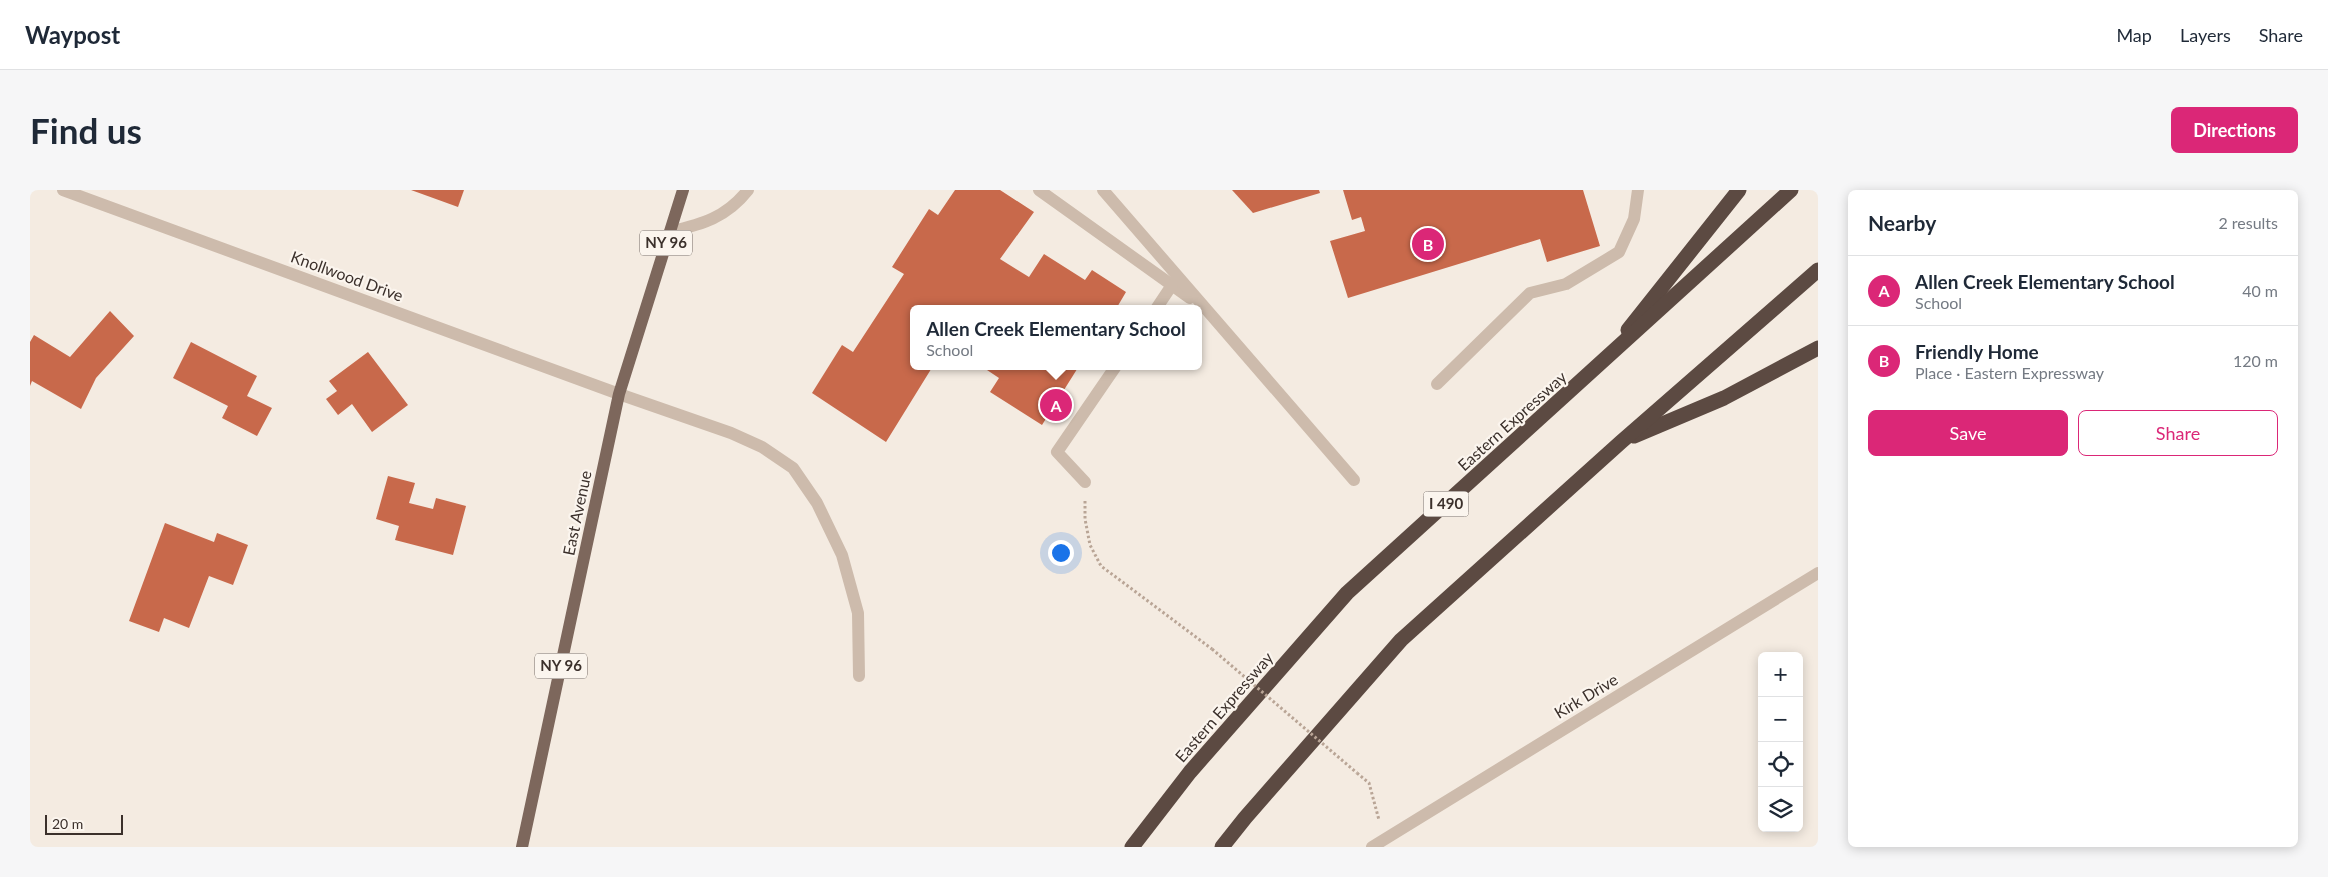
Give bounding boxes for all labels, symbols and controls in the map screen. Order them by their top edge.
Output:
text: Waypost [25,20,120,49]
text: Map [2116,24,2152,46]
text: Layers [2180,24,2231,46]
text: Share [2259,24,2303,46]
button: Directions [2171,107,2298,153]
text: Find us [30,109,142,151]
text: Nearby [1868,210,1936,235]
text: 2 results [2218,213,2278,232]
pin: B [1412,225,1444,263]
road number: NY 96 [640,230,692,256]
street label: Knollwood Drive [289,246,406,305]
text: Allen Creek Elementary School [1915,270,2175,293]
text: A [1878,281,1890,300]
text: 40 m [2242,281,2278,300]
text: School [1915,293,1962,312]
popup [910,305,1202,370]
text: Allen Creek Elementary School [926,317,1186,340]
text: School [926,340,973,359]
text: Friendly Home [1915,340,2039,363]
text: B [1879,351,1889,370]
text: 120 m [2233,351,2278,370]
text: Place · Eastern Expressway [1915,363,2104,382]
street label: Eastern Expressway [1453,366,1570,474]
pin: A [1040,386,1072,424]
button: Save [1868,410,2068,456]
button: Share [2078,410,2278,456]
street label: East Avenue [558,469,595,557]
road number: I 490 [1424,492,1468,516]
your location [1048,540,1074,566]
street label: Eastern Expressway [1171,647,1277,766]
map controls [1758,652,1803,832]
button: + [1758,652,1803,697]
road number: NY 96 [535,654,587,678]
street label: Kirk Drive [1551,669,1621,722]
button: − [1758,697,1803,742]
button: locate [1758,742,1803,787]
button: layers [1758,787,1803,832]
scale bar [45,812,122,835]
text: 20 m [52,815,83,832]

